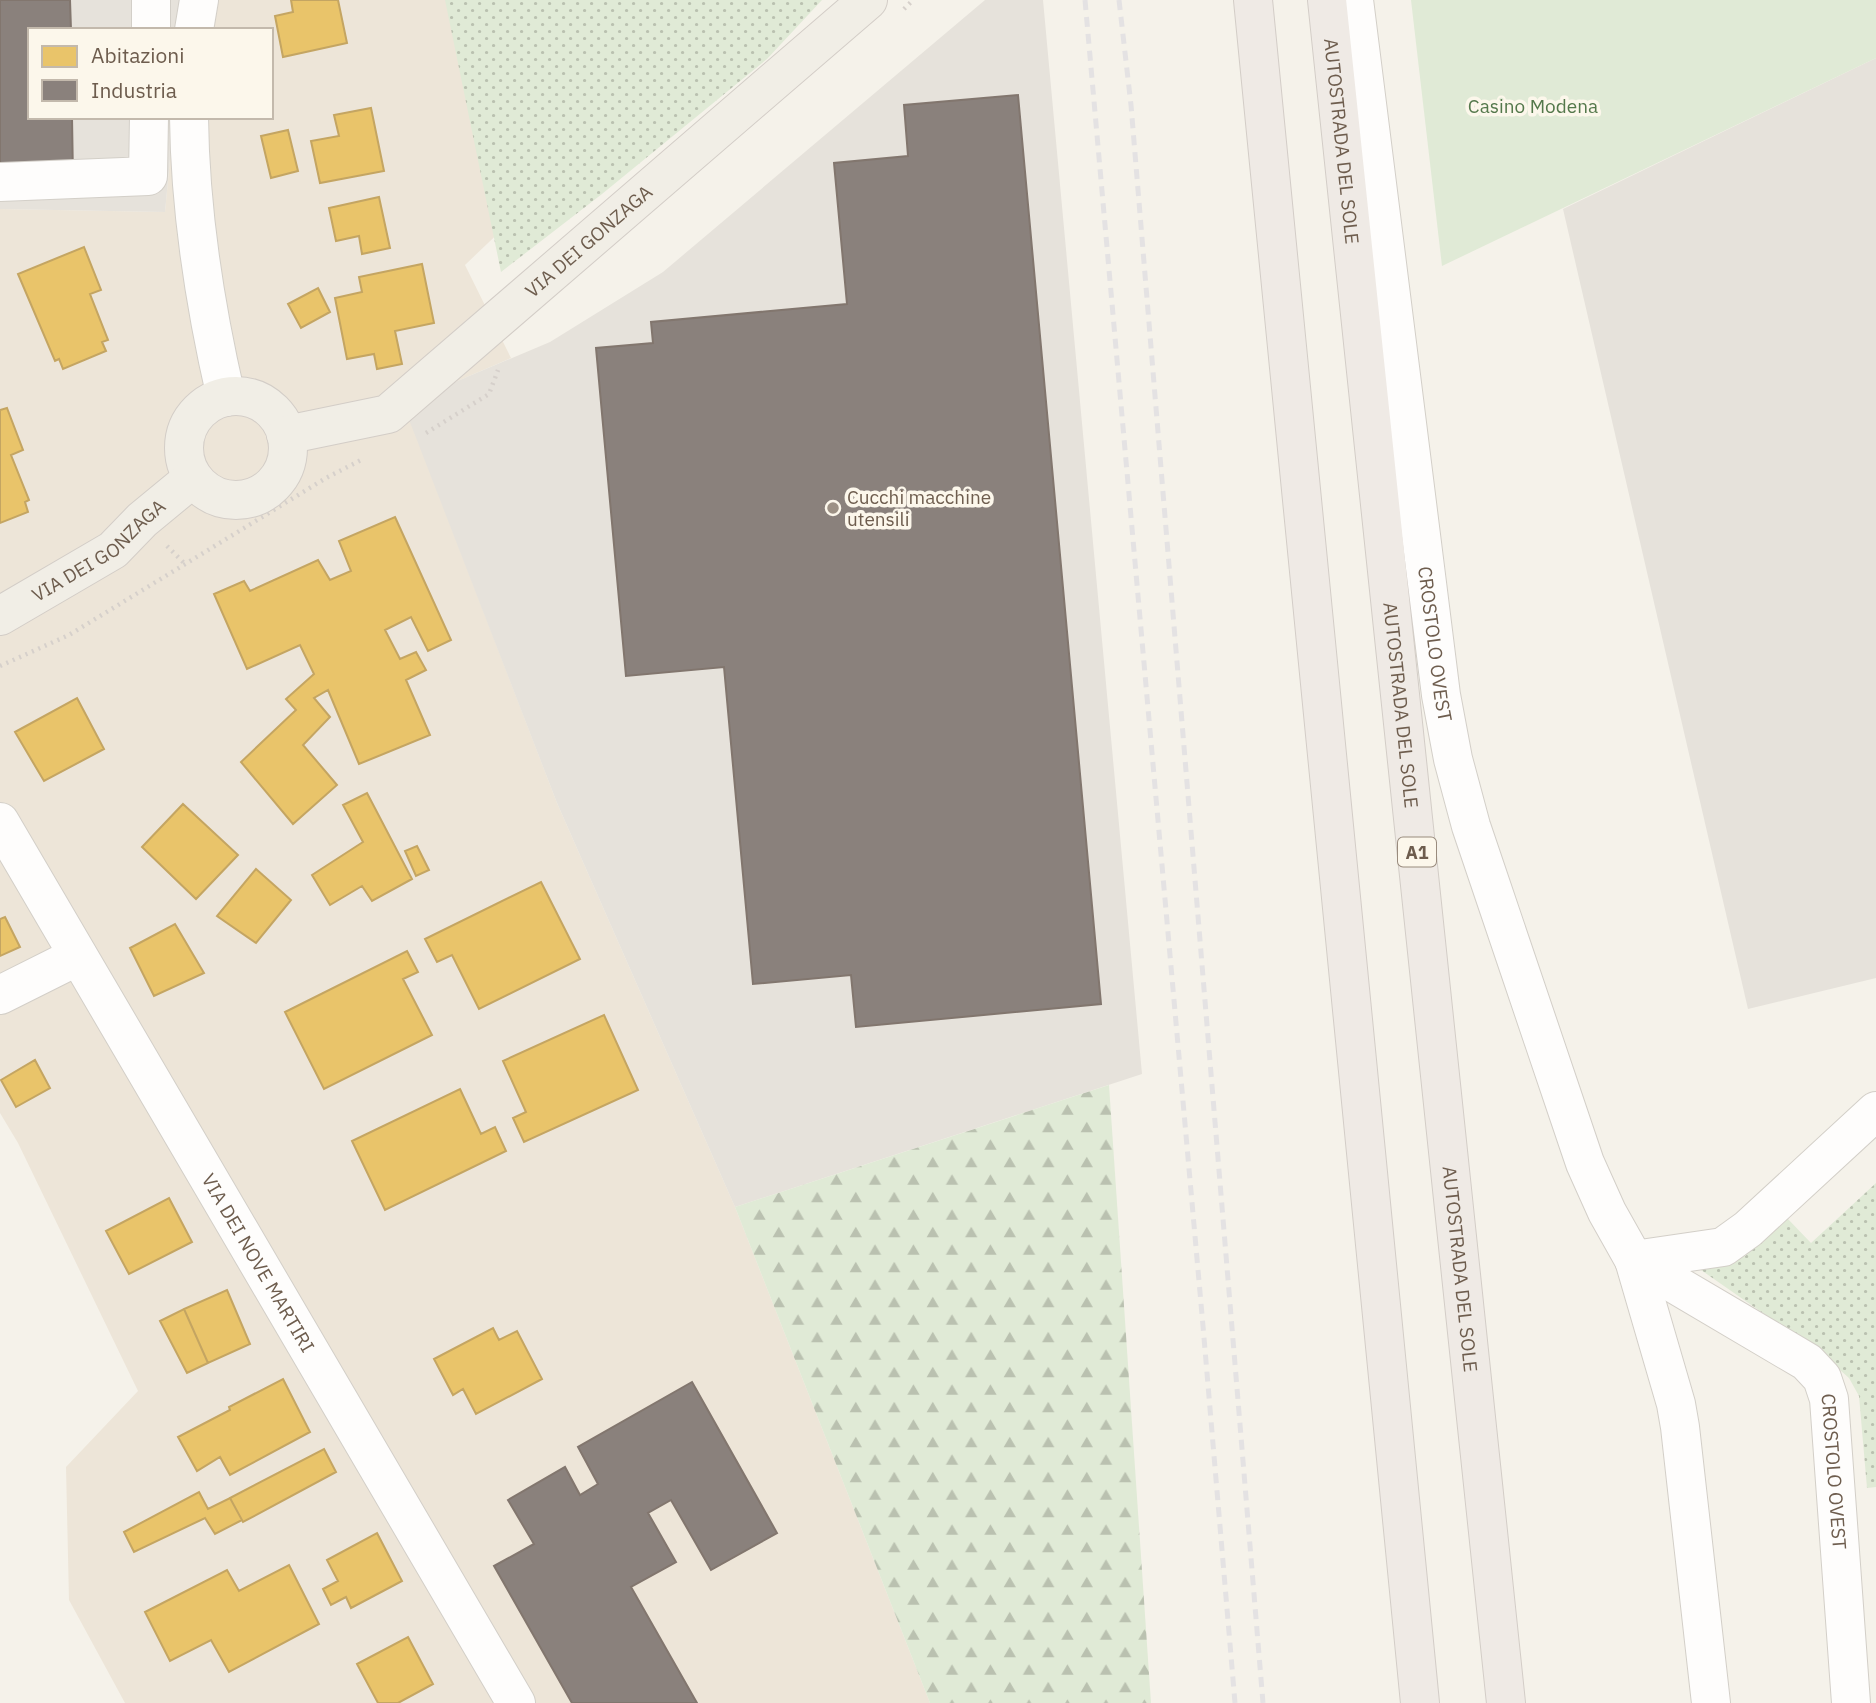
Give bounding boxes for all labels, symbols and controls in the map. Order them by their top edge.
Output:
legend [28,28,273,119]
street label: AUTOSTRADA DEL SOLE [1319,37,1365,245]
text: Abitazioni [91,41,184,69]
text: Industria [91,76,177,104]
park label: Casino Modena [1468,94,1598,118]
street label: VIA DEI GONZAGA [520,180,657,302]
place label: Cucchi macchine utensili [847,485,991,531]
street label: VIA DEI GONZAGA [28,494,170,607]
marker: Cucchi macchine utensili [825,500,841,516]
street label: CROSTOLO OVEST [1413,565,1458,724]
street label: AUTOSTRADA DEL SOLE [1378,601,1424,809]
road number: A1 [1398,838,1436,866]
street label: AUTOSTRADA DEL SOLE [1438,1165,1483,1373]
street label: VIA DEI NOVE MARTIRI [197,1169,320,1357]
street label: CROSTOLO OVEST [1817,1393,1852,1550]

